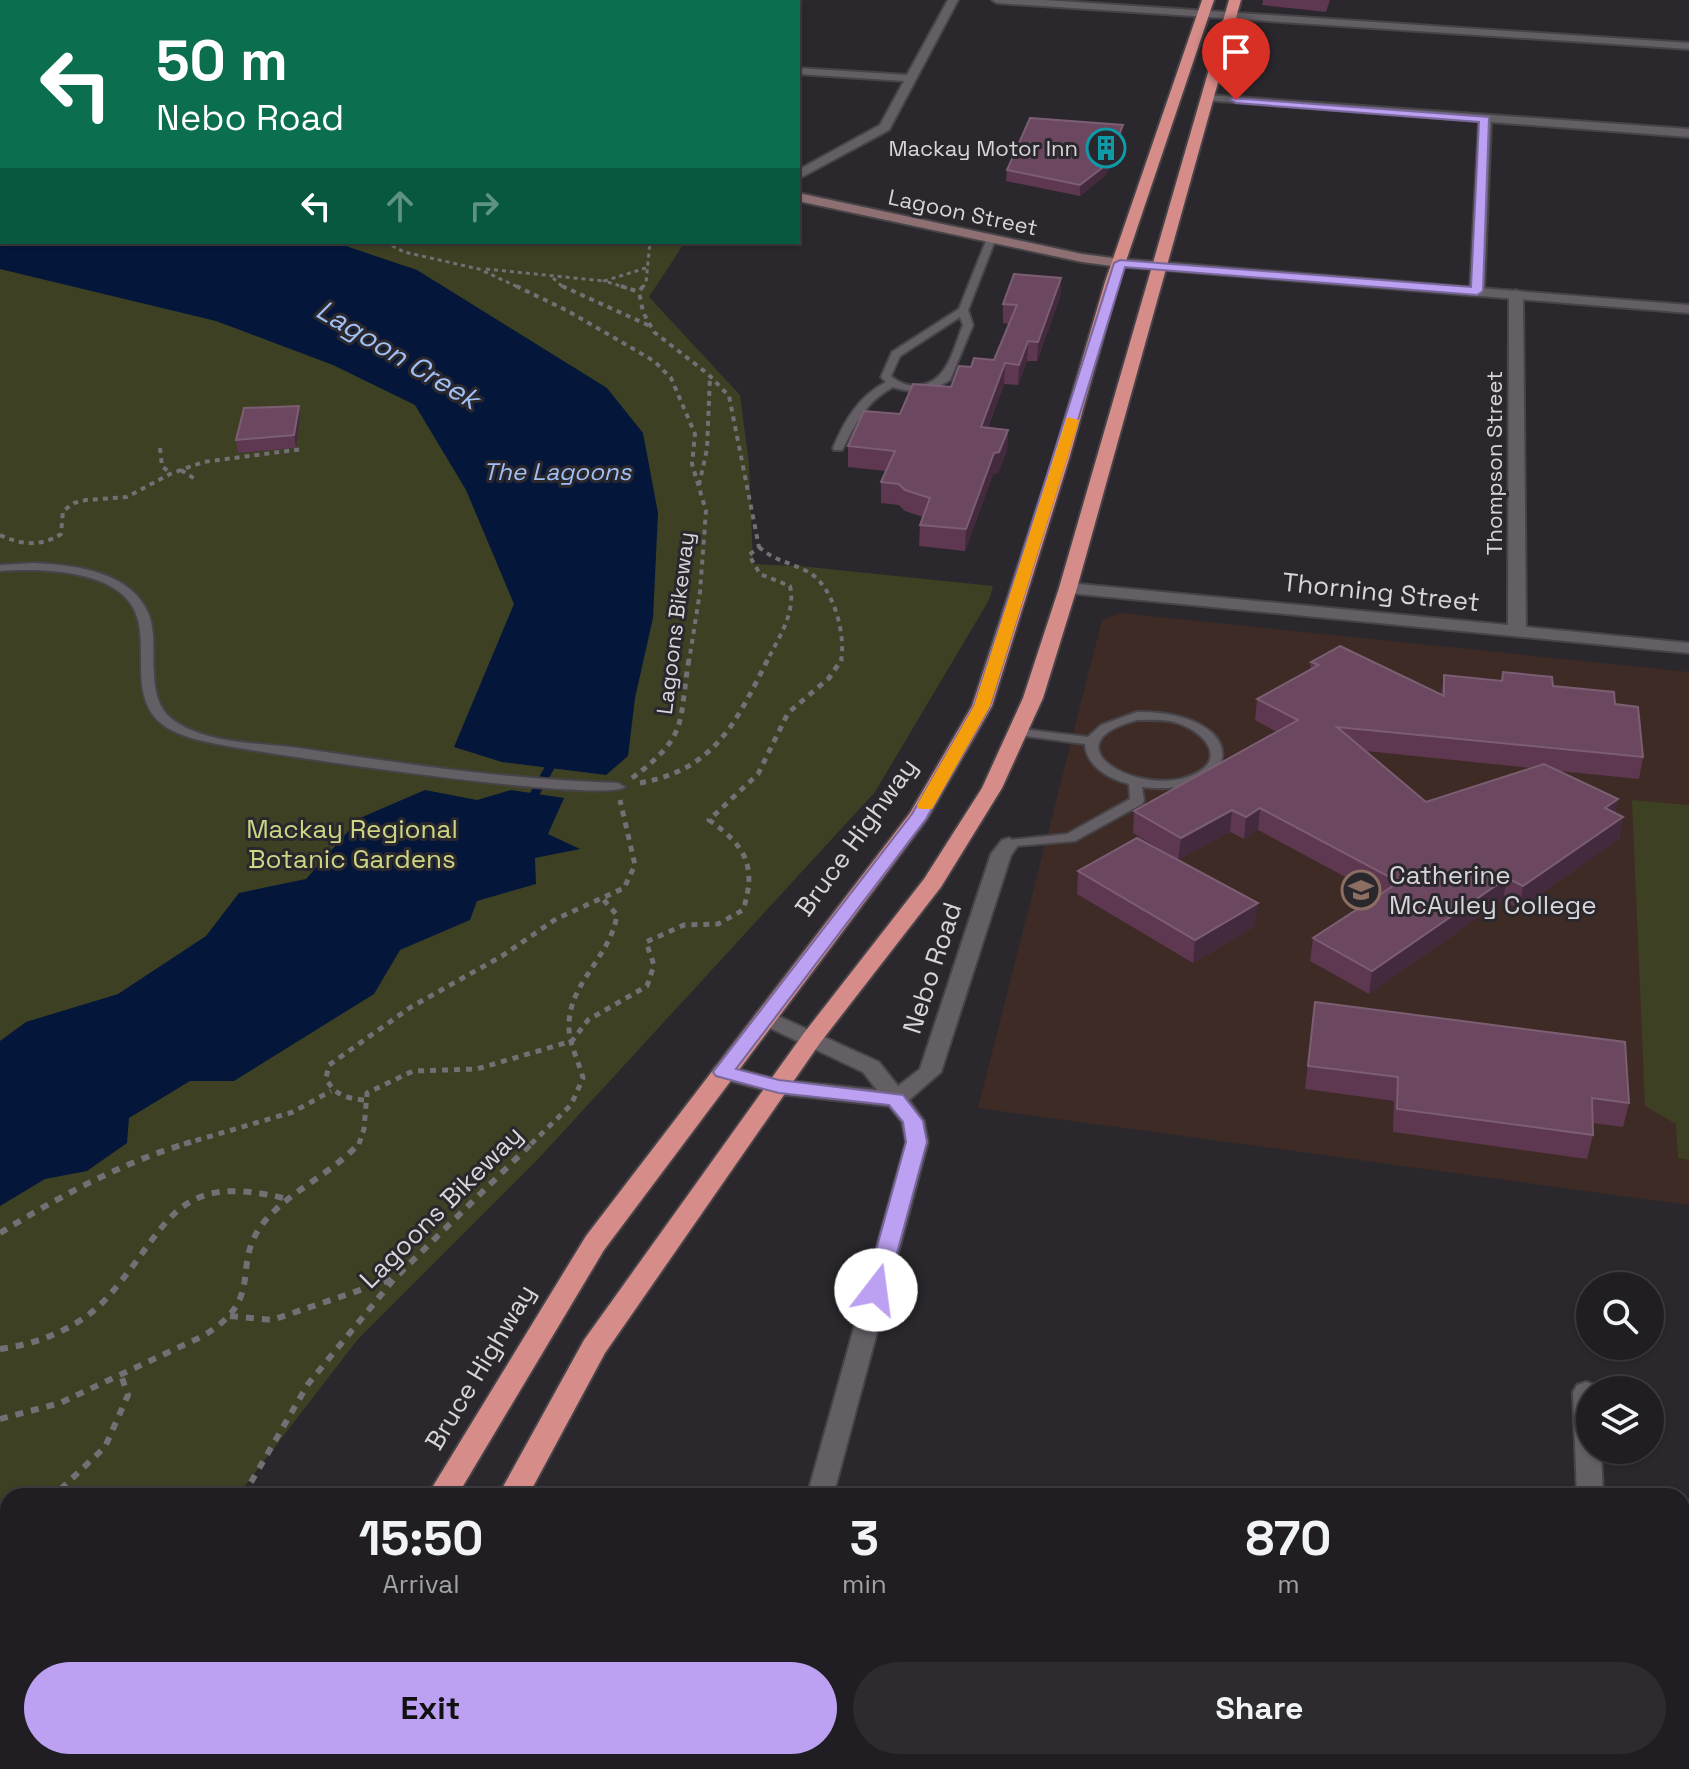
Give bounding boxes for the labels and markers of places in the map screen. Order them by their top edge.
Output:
pin [1202,18,1270,100]
building icon: Mackay Motor Inn [1085,127,1127,169]
place label: Mackay Motor Inn [889,134,1078,162]
place label: Catherine McAuley College [1389,858,1597,922]
school or university icon: Catherine McAuley College [1340,869,1382,911]

